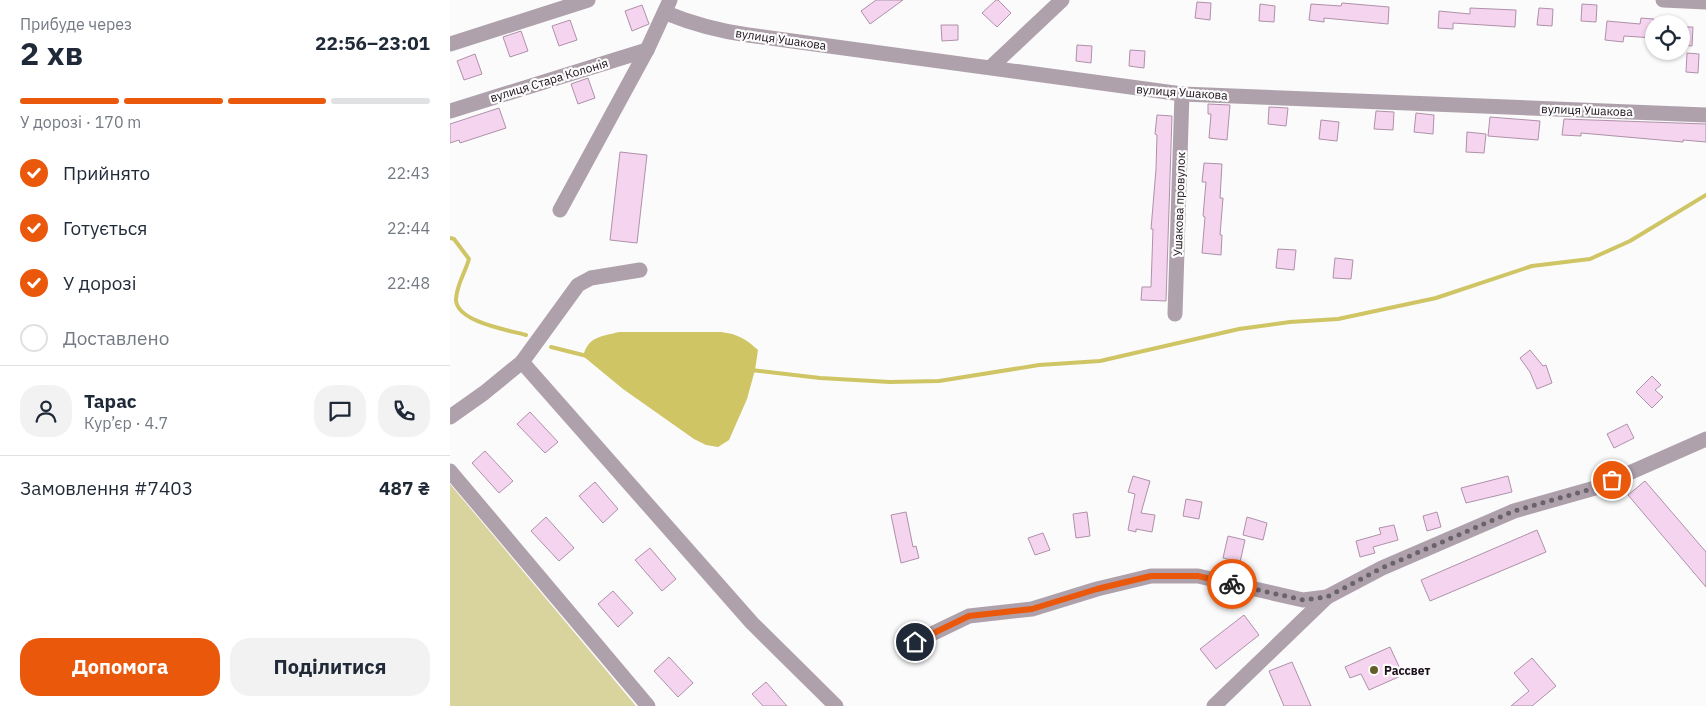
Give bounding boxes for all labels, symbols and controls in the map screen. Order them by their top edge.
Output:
text: Прибуде через [20,14,132,34]
map controls [1645,15,1690,60]
button: locate [1645,15,1690,60]
street label: вулиця Ушакова [735,25,828,53]
text: 22:56–23:01 [315,31,430,55]
text: 2 хв [20,32,83,74]
street label: вулиця Стара Колонія [488,55,610,105]
street label: вулиця Ушакова [1136,81,1229,103]
street label: вулиця Ушакова [1541,101,1634,119]
text: У дорозі · 170 m [20,112,141,132]
street label: Ушакова провулок [1170,151,1188,257]
icon: check [20,159,48,187]
text: Прийнято [63,161,150,185]
text: 22:43 [387,163,430,183]
icon: check [20,214,48,242]
text: Готується [63,216,147,240]
text: 22:44 [387,218,430,238]
icon: check [20,269,48,297]
text: У дорозі [63,271,137,295]
text: 22:48 [387,273,430,293]
text: Доставлено [63,326,169,350]
button: person [20,385,72,437]
button: chat [314,385,366,437]
button: phone [378,385,430,437]
text: Тарас [84,389,137,413]
text: Кур’єр · 4.7 [84,413,168,433]
pin [1591,459,1633,501]
icon: bag [1598,466,1626,494]
text: Замовлення #7403 [20,476,193,500]
text: 487 ₴ [379,476,430,500]
courier [1207,559,1257,609]
icon: bike [1218,570,1246,598]
pin [894,621,936,663]
icon: home [901,628,929,656]
button: Допомога [20,638,220,696]
button: Поділитися [230,638,430,696]
place label: Рассвет [1384,663,1430,678]
marker: Рассвет [1368,664,1380,676]

